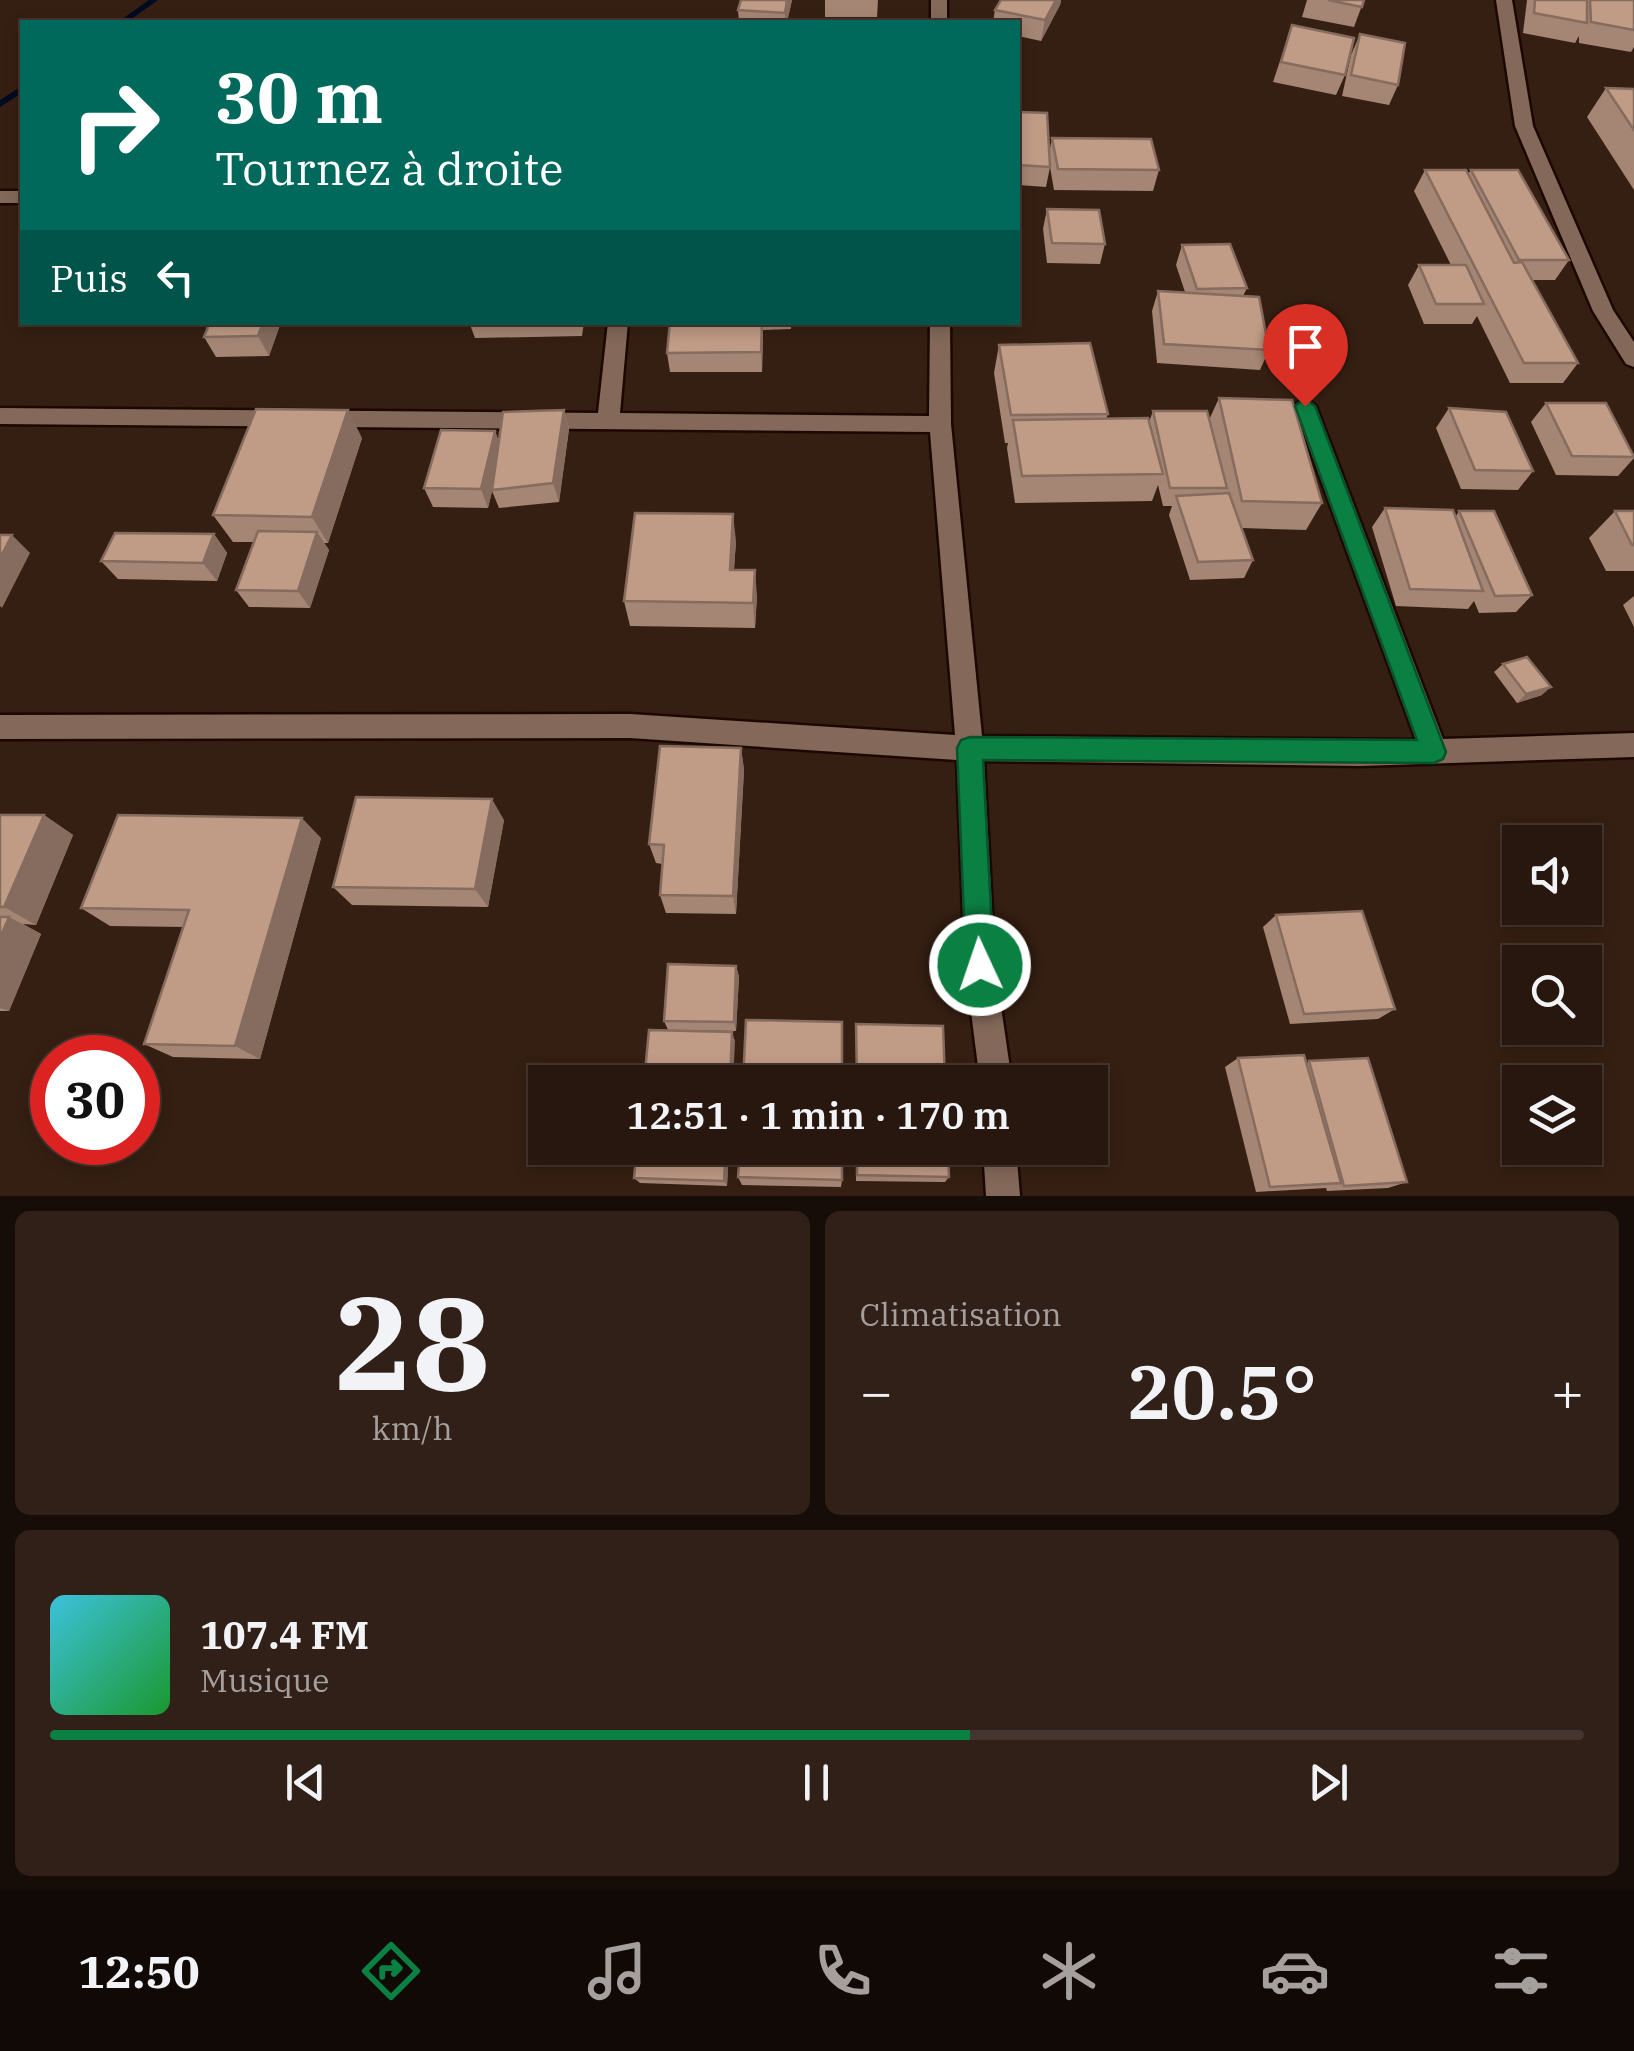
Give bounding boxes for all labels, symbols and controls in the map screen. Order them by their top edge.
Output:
text: 30 m [215,51,383,142]
icon: right [50,60,180,190]
text: Tournez à droite [215,139,563,197]
icon: left [148,250,203,305]
text: Puis [50,253,128,302]
pin [1263,304,1348,407]
icon: arrive [1278,319,1333,374]
map controls [1502,825,1602,1165]
button: sound [1502,825,1602,925]
position arrow [928,913,1032,1017]
button: search [1502,945,1602,1045]
speed limit sign: 30 [30,1035,160,1165]
button: layers [1502,1065,1602,1165]
text: 12:51 · 1 min · 170 m [626,1090,1010,1139]
text: 28 [334,1257,490,1426]
text: Climatisation [860,1293,1062,1335]
text: 20.5° [1126,1342,1317,1440]
text: − [860,1356,893,1427]
text: + [1551,1356,1584,1427]
text: km/h [372,1407,453,1449]
text: 107.4 FM [200,1610,369,1659]
text: Musique [200,1659,330,1701]
icon: previous [278,1755,333,1810]
icon: pause [789,1755,844,1810]
icon: next [1301,1755,1356,1810]
icon: directions [356,1936,426,2006]
icon: music [582,1936,652,2006]
icon: phone [808,1936,878,2006]
icon: climate [1034,1936,1104,2006]
icon: car [1260,1936,1330,2006]
icon: filters [1486,1936,1556,2006]
text: 12:50 [78,1942,200,2000]

